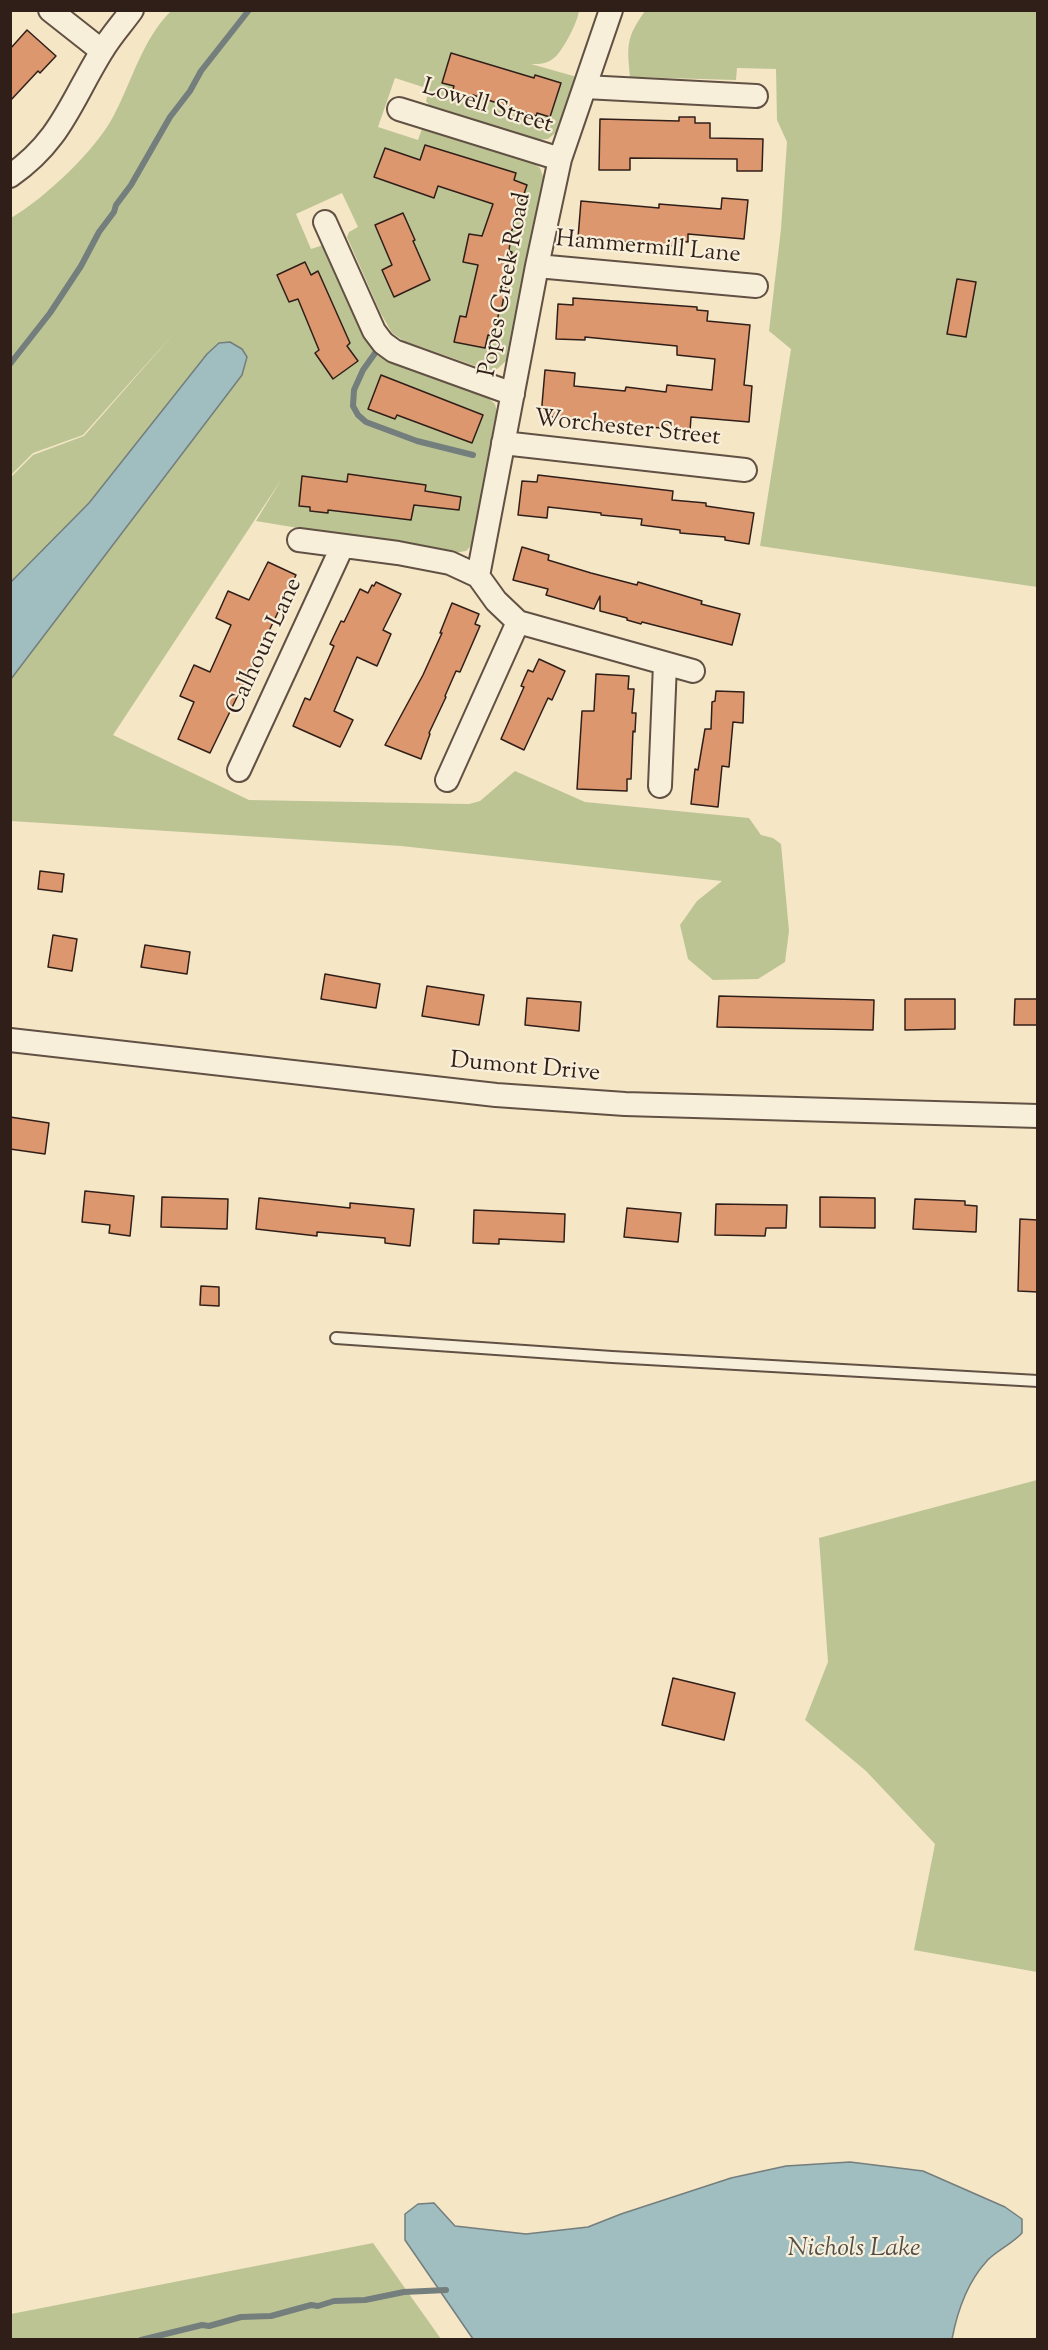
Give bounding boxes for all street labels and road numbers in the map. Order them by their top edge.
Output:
street label: Lowell Street [418,74,556,142]
street label: Popes Creek Road [475,191,539,379]
street label: Hammermill Lane [554,227,742,271]
street label: Worchester Street [532,406,722,454]
street label: Calhoun Lane [222,574,310,720]
street label: Dumont Drive [449,1048,601,1090]

